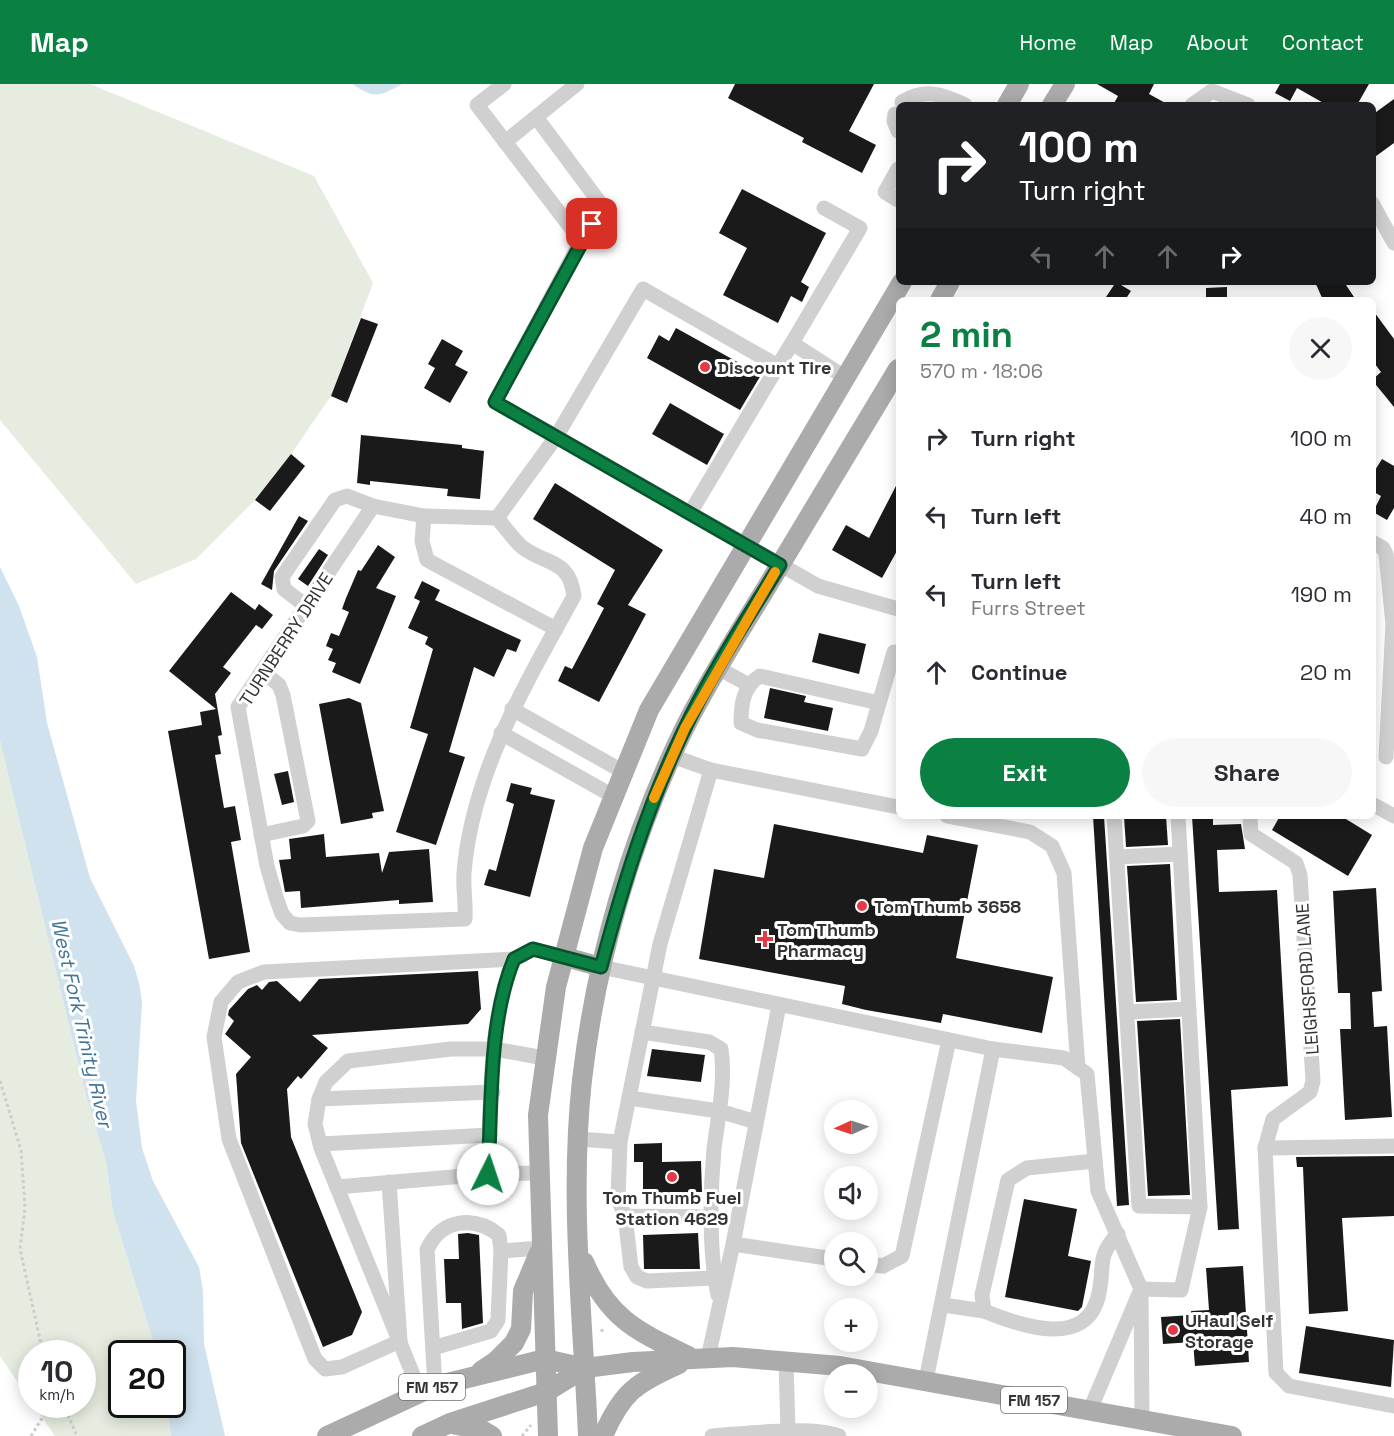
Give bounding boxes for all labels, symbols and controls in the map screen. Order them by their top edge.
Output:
text: Map [30,24,89,60]
text: Home [1019,29,1077,56]
text: Map [1110,29,1154,56]
text: About [1187,29,1249,56]
text: Contact [1282,29,1364,56]
text: 100 m [1019,121,1139,174]
icon: right [920,126,998,204]
text: Turn right [1019,173,1146,208]
pin [566,198,617,249]
icon: arrive [575,207,608,240]
icon: left [1025,240,1058,273]
icon: ahead [1088,240,1121,273]
icon: ahead [1151,240,1184,273]
icon: right [1214,240,1247,273]
text: 2 min [920,312,1013,358]
button: close [1289,317,1352,380]
place label: Discount Tire [717,356,831,379]
text: 570 m · 18:06 [920,358,1043,384]
marker: Discount Tire [698,360,712,374]
icon: right [920,422,953,455]
text: Turn right [971,424,1076,452]
text: 100 m [1290,424,1352,452]
icon: left [920,500,953,533]
text: Turn left [971,502,1061,530]
text: 40 m [1300,502,1352,530]
text: Turn left [971,567,1061,595]
street label: TURNBERRY DRIVE [234,568,338,710]
icon: left [920,578,953,611]
text: 190 m [1291,580,1352,608]
text: Furrs Street [971,595,1086,621]
icon: ahead [920,656,953,689]
text: Continue [971,658,1067,686]
text: 20 m [1300,658,1352,686]
button: Exit [920,738,1130,807]
button: Share [1142,738,1352,807]
place label: Tom Thumb 3658 [874,895,1021,918]
marker: Tom Thumb 3658 [855,899,869,913]
street label: LEIGHSFORD LANE [1290,902,1324,1056]
water label: West Fork Trinity River [45,916,119,1132]
place label: Tom Thumb Pharmacy [777,918,876,962]
marker: Tom Thumb Pharmacy [758,932,772,946]
north arrow [824,1100,878,1154]
map controls [824,1100,878,1418]
position arrow [456,1142,520,1206]
button: sound [824,1166,878,1220]
marker: Tom Thumb Fuel Station 4629 [665,1170,679,1184]
place label: Tom Thumb Fuel Station 4629 [602,1186,742,1230]
button: search [824,1232,878,1286]
button: + [824,1298,878,1352]
place label: UHaul Self Storage [1185,1309,1274,1353]
marker: UHaul Self Storage [1166,1323,1180,1337]
speed limit sign: 20 [108,1340,186,1418]
text: 10 [41,1352,74,1391]
button: − [824,1364,878,1418]
road number: FM 157 [399,1374,465,1400]
text: km/h [39,1385,75,1404]
road number: FM 157 [1001,1387,1067,1413]

